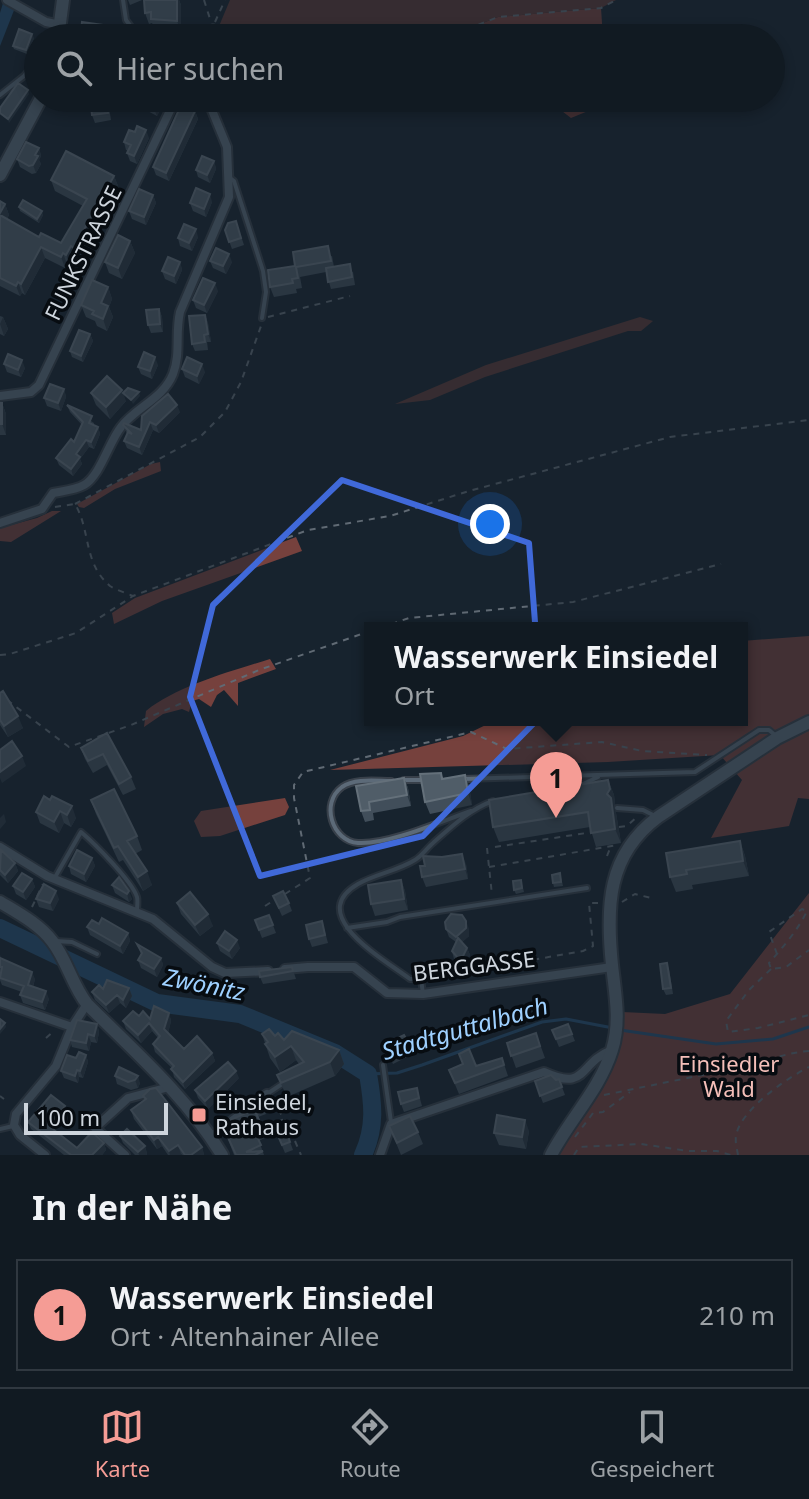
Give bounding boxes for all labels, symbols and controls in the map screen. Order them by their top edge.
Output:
search box [24,24,785,112]
icon: search [52,46,96,90]
text: Hier suchen [116,48,284,89]
street label: FUNKSTRASSE [37,180,128,325]
your location [470,504,510,544]
popup [364,622,748,726]
text: Wasserwerk Einsiedel [394,636,718,677]
text: Ort [394,677,434,713]
pin: 1 [530,752,582,818]
street label: BERGGASSE [411,943,537,987]
water label: Zwönitz [160,959,248,1008]
water label: Stadtguttalbach [378,988,552,1067]
park label: Einsiedler Wald [679,1048,779,1103]
place label: Einsiedel, Rathaus [215,1086,313,1141]
scale bar [24,1099,168,1135]
text: 100 m [36,1102,100,1132]
marker: Einsiedel, Rathaus [190,1106,208,1124]
text: In der Nähe [32,1184,232,1230]
text: Wasserwerk Einsiedel [110,1277,434,1318]
text: 1 [53,1297,67,1333]
text: 210 m [699,1297,775,1333]
text: Ort · Altenhainer Allee [110,1318,379,1354]
tab: Karte [95,1405,150,1483]
tab: Route [340,1405,401,1483]
tab: Gespeichert [590,1405,714,1483]

